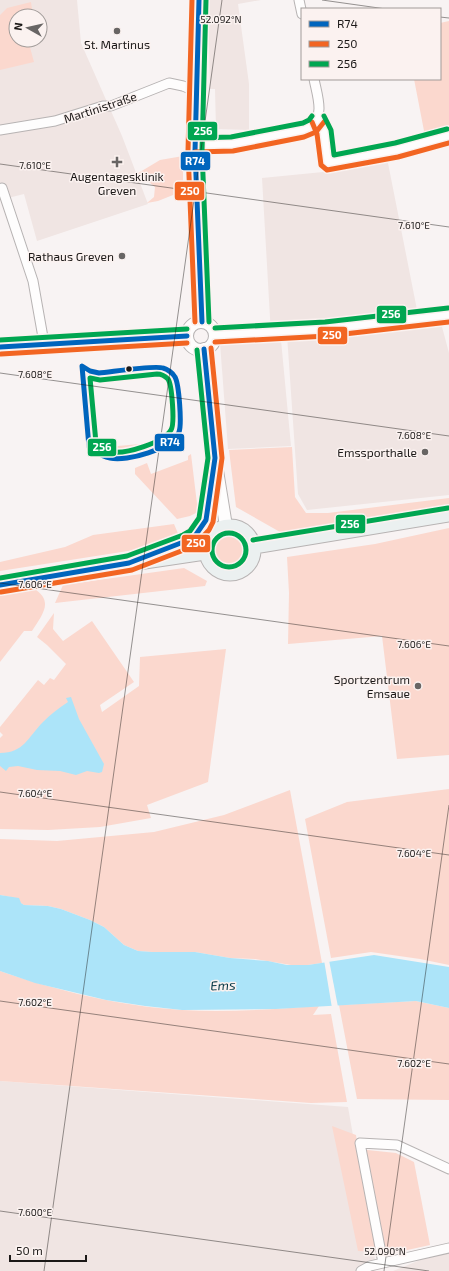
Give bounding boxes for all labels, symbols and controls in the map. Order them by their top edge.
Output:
north arrow [8,8,48,48]
legend [301,8,441,80]
text: 52.092°N [200,13,242,25]
text: R74 [337,16,358,30]
text: N [11,22,25,31]
marker: St. Martinus [112,26,122,36]
text: 250 [337,36,357,50]
place label: St. Martinus [84,37,150,51]
text: 256 [337,56,357,70]
street label: Martinistraße [62,89,138,125]
line badge: 256 [187,121,218,141]
text: 256 [194,124,213,137]
line badge: R74 [180,151,211,171]
text: R74 [185,154,205,167]
marker: Augentagesklinik Greven [111,156,123,168]
text: 7.610°E [19,159,51,171]
place label: Augentagesklinik Greven [70,169,164,197]
line badge: 250 [174,181,205,201]
text: 250 [180,184,200,197]
text: 7.610°E [398,219,430,231]
place label: Rathaus Greven [28,249,114,263]
marker: Rathaus Greven [117,251,127,261]
line badge: 256 [376,305,407,324]
text: 256 [382,307,401,320]
line badge: 250 [317,326,348,345]
text: 250 [322,328,342,341]
unlabelled marker [124,364,134,374]
text: 7.608°E [18,368,52,380]
text: 7.608°E [397,429,431,441]
line badge: R74 [154,433,185,452]
text: R74 [160,435,180,448]
line badge: 256 [87,438,117,457]
text: 256 [93,440,112,453]
place label: Emssporthalle [337,445,417,459]
marker: Emssporthalle [420,447,430,457]
line badge: 256 [335,514,366,534]
text: 256 [341,517,360,530]
line badge: 250 [181,534,211,553]
text: 250 [186,536,206,549]
text: 7.606°E [18,578,52,590]
text: 7.606°E [397,638,431,650]
place label: Sportzentrum Emsaue [334,672,410,700]
marker: Sportzentrum Emsaue [413,681,423,691]
text: 7.604°E [18,787,52,799]
text: 7.604°E [397,847,431,859]
water label: Ems [210,977,236,993]
text: 7.602°E [18,996,52,1008]
text: 7.602°E [397,1057,431,1069]
text: 7.600°E [18,1206,52,1218]
scale bar [10,1237,86,1263]
text: 50 m [16,1243,43,1257]
text: 52.090°N [364,1245,406,1257]

